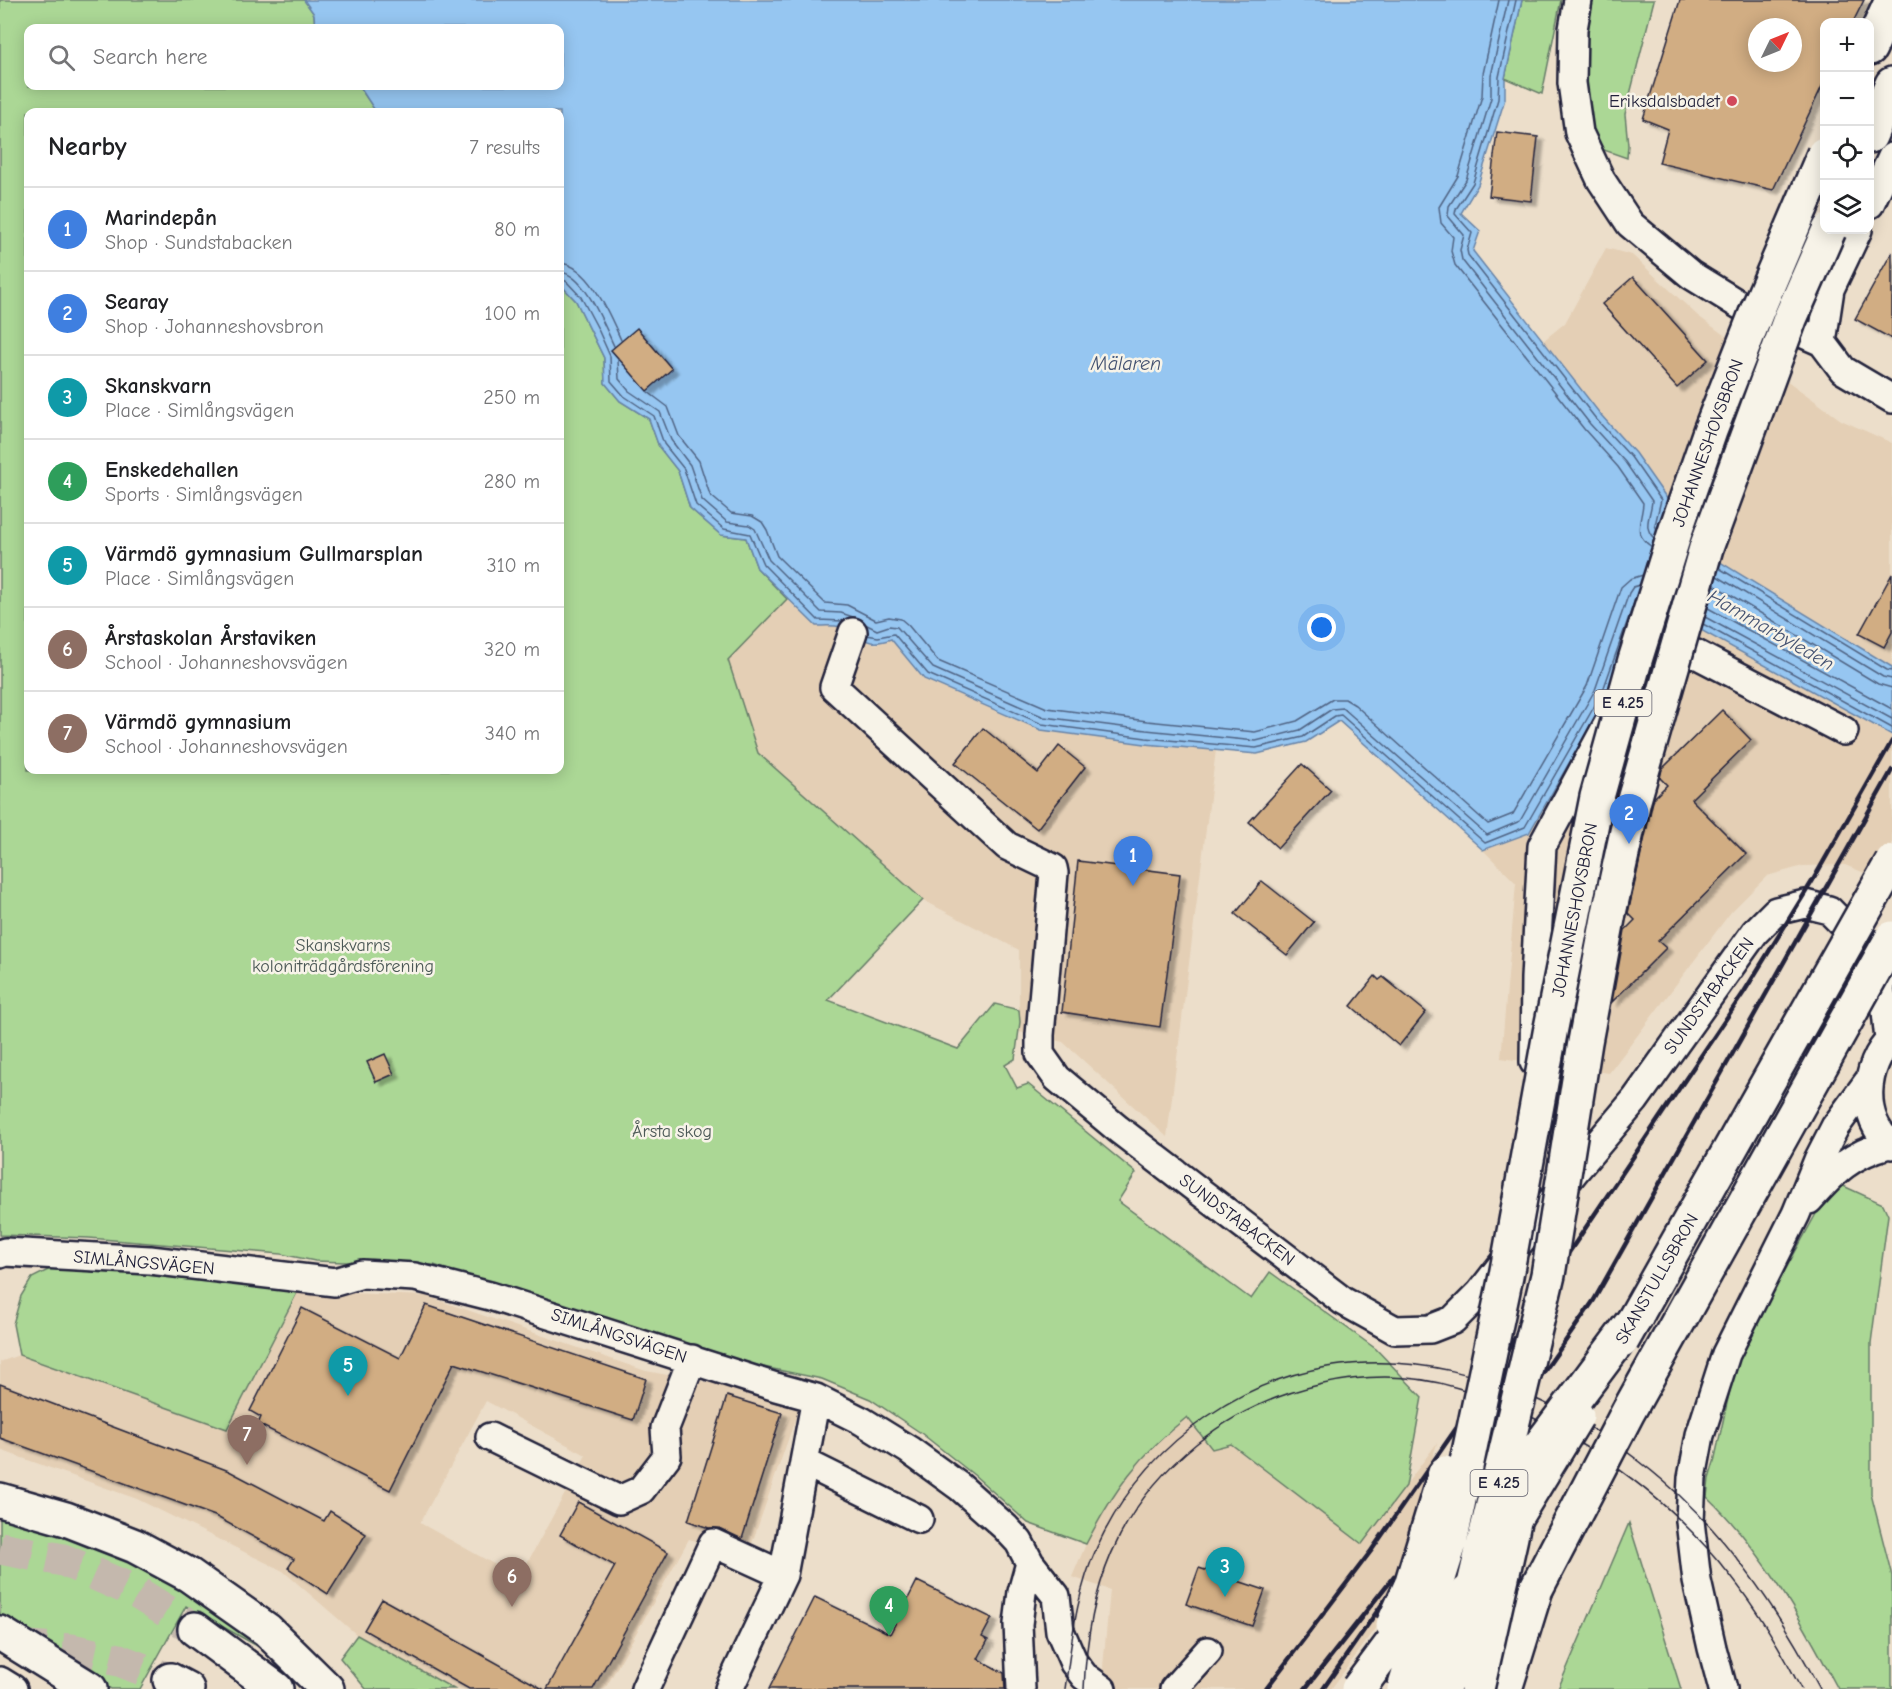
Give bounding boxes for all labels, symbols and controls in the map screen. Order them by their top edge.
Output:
north arrow [1748,18,1802,72]
map controls [1820,18,1874,234]
button: + [1820,18,1874,72]
search box [24,24,564,90]
icon: search [45,41,78,74]
text: Search here [93,44,208,70]
button: − [1820,72,1874,126]
place label: Eriksdalsbadet [1609,91,1721,112]
marker: Eriksdalsbadet [1725,94,1739,108]
button: locate [1820,126,1874,180]
text: Nearby [48,132,127,162]
text: 7 results [469,136,540,159]
button: layers [1820,180,1874,234]
text: Marindepån [105,205,217,231]
text: 1 [64,218,71,241]
text: 80 m [494,218,540,241]
text: Shop · Sundstabacken [105,231,293,254]
text: Searay [105,289,168,315]
text: 2 [63,302,72,325]
text: 100 m [485,302,540,325]
text: Shop · Johanneshovsbron [105,315,324,338]
water label: Mälaren [1090,352,1161,375]
street label: JOHANNESHOVSBRON [1668,356,1748,530]
text: Skanskvarn [105,373,212,399]
text: 3 [63,386,72,409]
text: 250 m [483,386,540,409]
text: Place · Simlångsvägen [105,399,294,422]
text: Enskedehallen [105,457,239,483]
text: 4 [63,470,72,493]
text: 280 m [484,470,540,493]
text: Sports · Simlångsvägen [105,483,303,506]
text: Värmdö gymnasium Gullmarsplan [105,541,423,567]
text: 5 [62,554,73,577]
text: 310 m [487,554,540,577]
text: Place · Simlångsvägen [105,567,294,590]
water label: Hammarbyleden [1704,585,1838,675]
your location [1307,613,1336,642]
text: Årstaskolan Årstaviken [105,625,317,651]
text: 6 [62,638,73,661]
text: 320 m [484,638,540,661]
text: School · Johanneshovsvägen [105,651,348,674]
road number: E 4.25 [1594,690,1652,716]
text: Värmdö gymnasium [105,709,291,735]
text: 7 [63,722,72,745]
text: 340 m [485,722,540,745]
text: School · Johanneshovsvägen [105,735,348,758]
pin: 2 [1610,794,1648,844]
street label: JOHANNESHOVSBRON [1548,821,1602,999]
pin: 1 [1114,836,1152,886]
street label: SUNDSTABACKEN [1660,934,1758,1058]
park label: Skanskvarns koloniträdgårdsförening [252,935,434,977]
park label: Årsta skog [632,1120,712,1142]
street label: SUNDSTABACKEN [1175,1170,1299,1270]
street label: SKANSTULLSBRON [1611,1210,1703,1348]
street label: SIMLÅNGSVÄGEN [73,1245,215,1280]
street label: SIMLÅNGSVÄGEN [548,1303,690,1368]
pin: 5 [328,1346,368,1396]
pin: 7 [228,1416,266,1465]
road number: E 4.25 [1470,1470,1528,1496]
pin: 3 [1206,1548,1244,1597]
pin: 6 [492,1558,532,1607]
pin: 4 [870,1586,908,1636]

